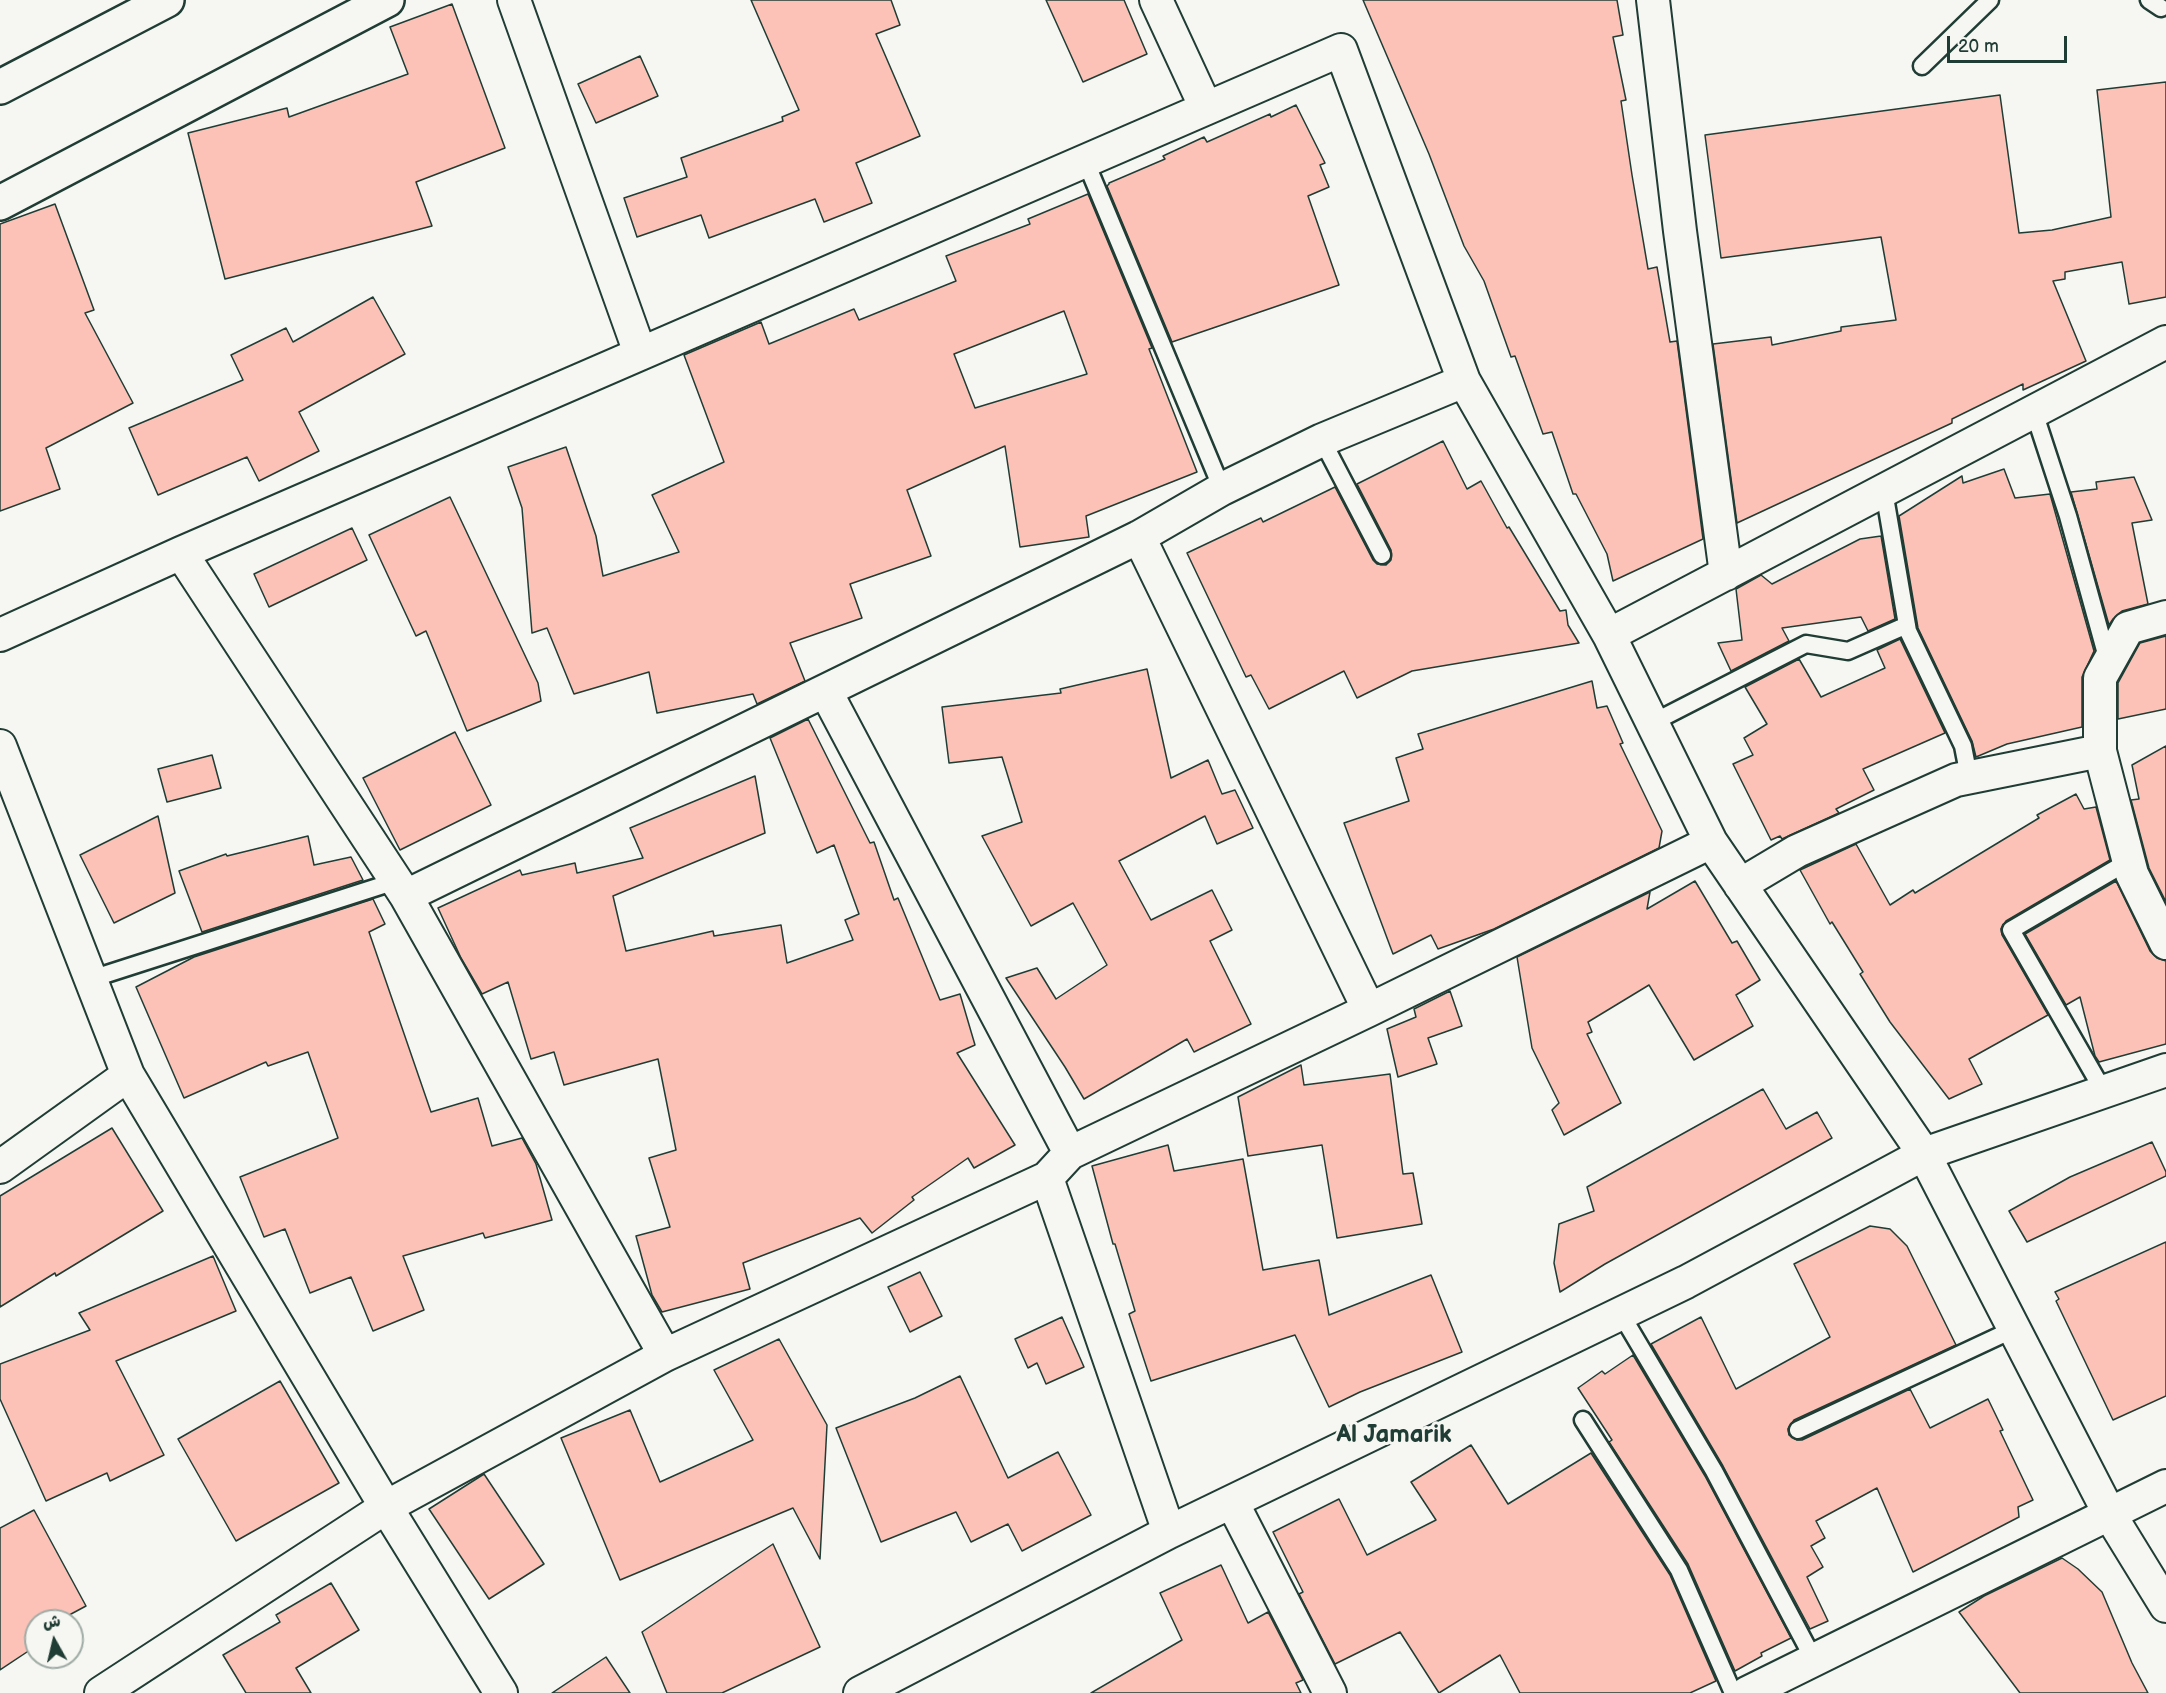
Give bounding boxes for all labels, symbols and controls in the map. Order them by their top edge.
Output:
scale bar [1950,24,2070,62]
text: 20 m [1958,36,1999,57]
district label: Al Jamarik [1336,1422,1452,1450]
north arrow [24,1609,84,1669]
text: ش [42,1612,62,1633]

